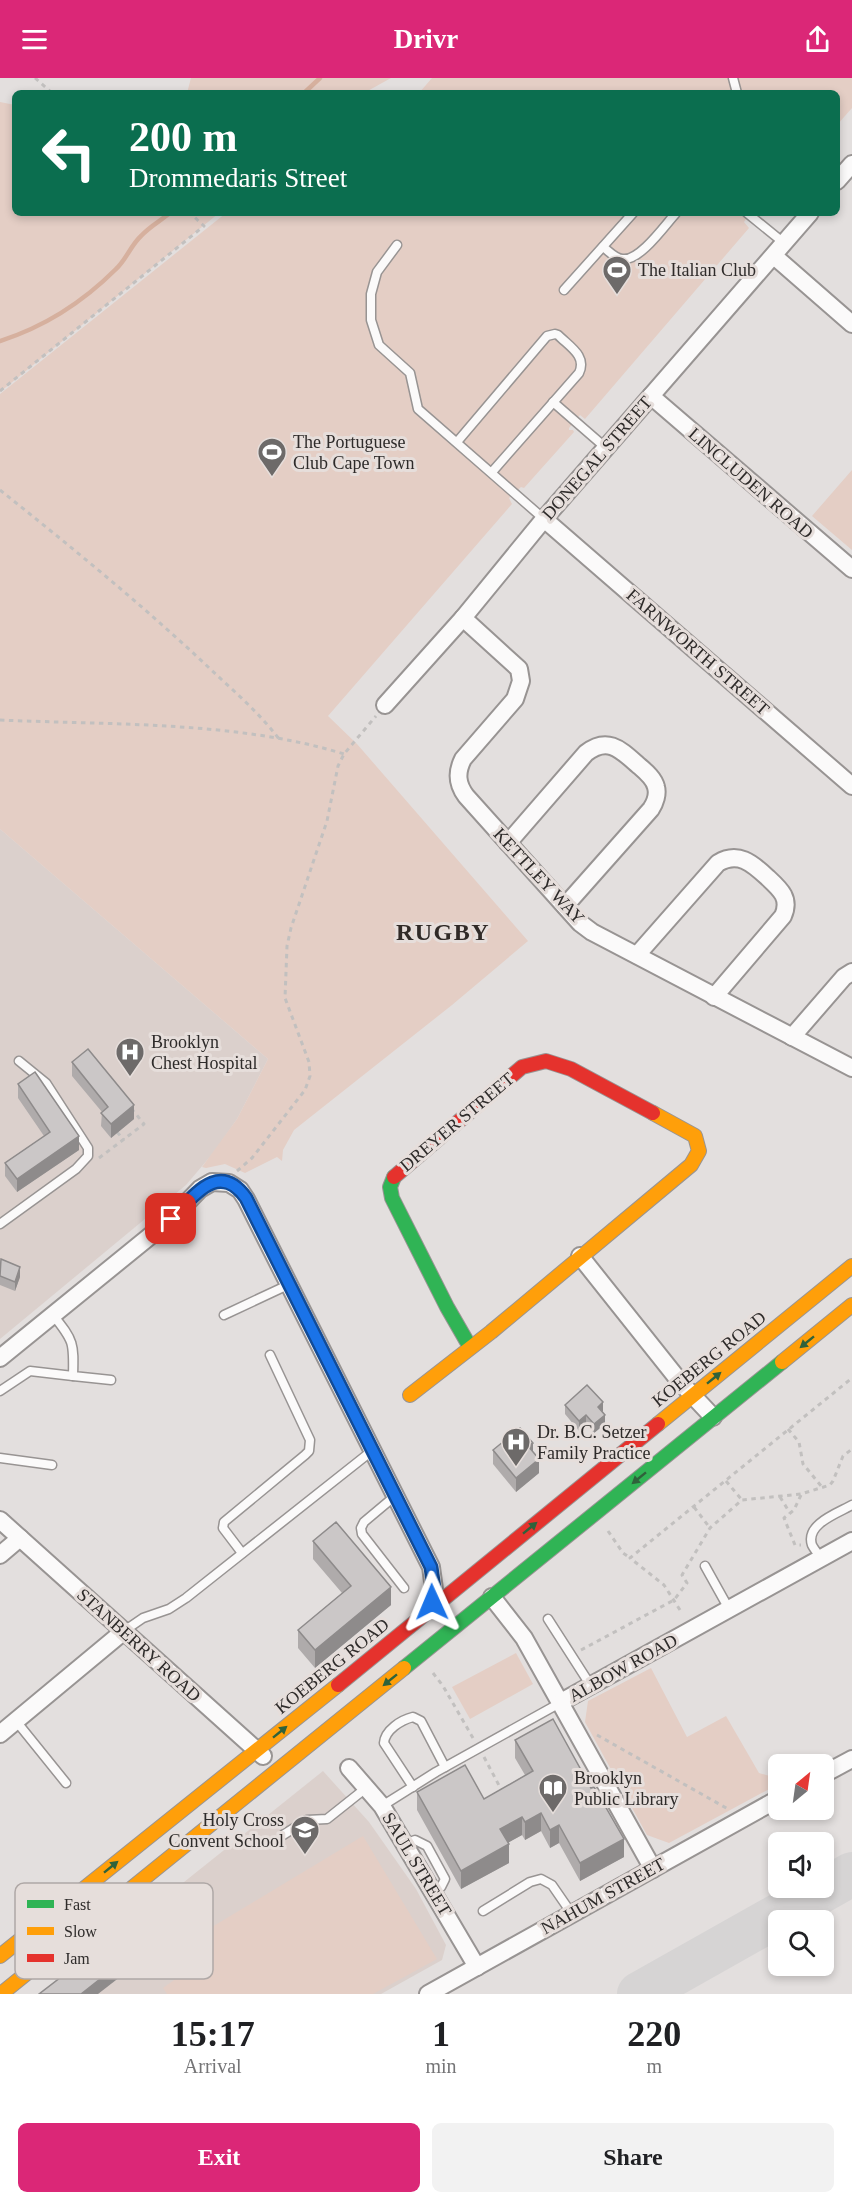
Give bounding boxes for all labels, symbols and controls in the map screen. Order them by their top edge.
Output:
icon: menu [18,23,51,56]
icon: share [801,23,834,56]
text: Drivr [394,24,458,54]
icon: left [30,114,108,192]
text: 200 m [129,114,238,160]
text: Drommedaris Street [129,163,347,193]
sports icon: The Italian Club [601,254,633,296]
place label: The Italian Club [638,260,756,280]
street label: DONEGAL STREET [538,392,656,524]
street label: LINCLUDEN ROAD [685,423,817,543]
place label: The Portuguese Club Cape Town [293,432,414,473]
sports icon: The Portuguese Club Cape Town [256,436,288,478]
street label: FARNWORTH STREET [623,585,773,719]
street label: KETTLEY WAY [489,824,589,928]
district label: RUGBY [396,919,490,945]
place label: Brooklyn Chest Hospital [151,1032,258,1073]
hospital icon: Brooklyn Chest Hospital [114,1036,146,1078]
street label: DREYER STREET [396,1069,518,1175]
pin [145,1193,196,1244]
icon: arrive [154,1202,187,1235]
street label: KOEBERG ROAD [648,1307,770,1411]
one-way arrow [799,1335,814,1347]
one-way arrow [706,1372,721,1385]
place label: Dr. B.C. Setzer Family Practice [537,1422,650,1463]
hospital icon: Dr. B.C. Setzer Family Practice [500,1426,532,1468]
one-way arrow [631,1472,647,1485]
one-way arrow [522,1522,538,1535]
position arrow [400,1570,464,1634]
street label: STANBERRY ROAD [73,1584,205,1706]
street label: KOEBERG ROAD [271,1614,393,1718]
street label: ALBOW ROAD [565,1630,681,1706]
one-way arrow [383,1673,398,1686]
one-way arrow [272,1726,287,1739]
north arrow [768,1754,834,1820]
map controls [768,1754,834,1976]
place label: Brooklyn Public Library [574,1768,678,1809]
library icon: Brooklyn Public Library [537,1772,569,1814]
street label: SAUL STREET [378,1809,456,1919]
place label: Holy Cross Convent School [169,1810,284,1851]
school or university icon: Holy Cross Convent School [289,1814,321,1856]
button: sound [768,1832,834,1898]
street label: NAHUM STREET [538,1854,668,1938]
one-way arrow [103,1861,118,1874]
legend [15,1883,213,1979]
text: Fast [64,1896,91,1913]
button: search [768,1910,834,1976]
text: Slow [64,1923,97,1940]
text: Jam [64,1950,90,1967]
text: 15:17 [171,2014,255,2054]
text: 1 [432,2014,450,2054]
text: 220 [627,2014,681,2054]
text: Arrival [184,2055,242,2077]
text: min [425,2055,457,2077]
text: m [647,2055,662,2077]
button: Exit [18,2123,420,2192]
button: Share [432,2123,834,2192]

